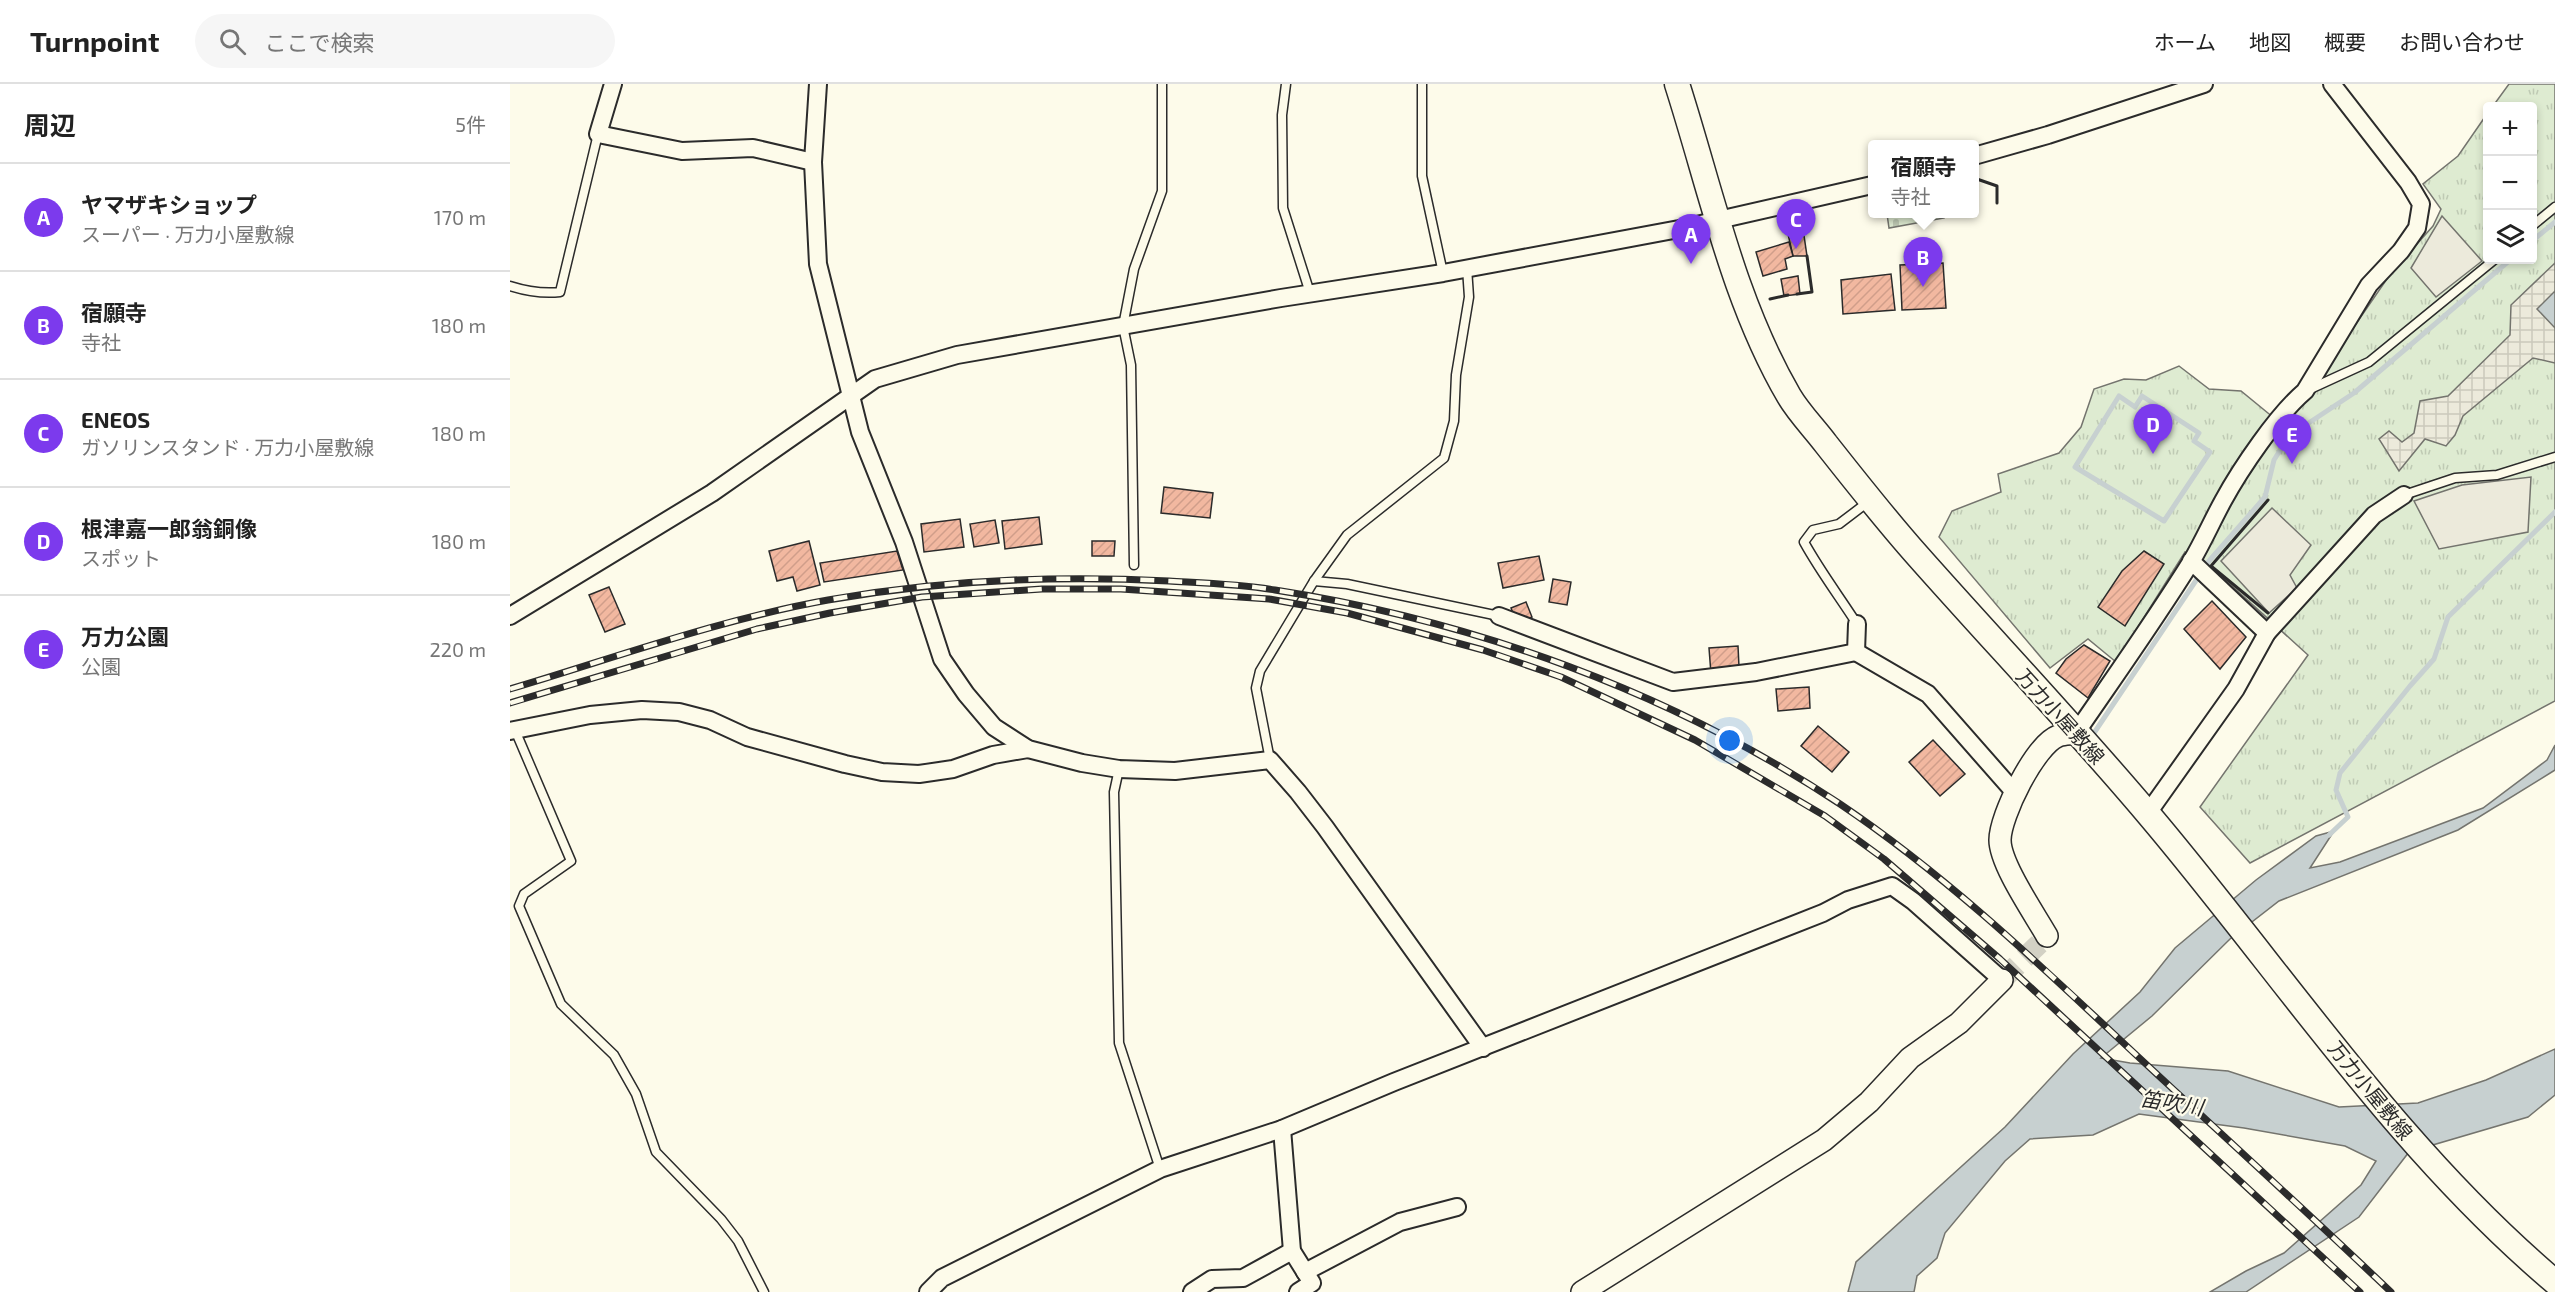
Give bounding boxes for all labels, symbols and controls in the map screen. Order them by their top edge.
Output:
search box [195,14,615,68]
text: Turnpoint [30,24,159,58]
icon: search [216,25,249,58]
text: ここで検索 [264,29,374,55]
text: ホーム [2154,29,2216,54]
text: 地図 [2249,29,2291,54]
text: 概要 [2324,29,2366,54]
text: お問い合わせ [2399,29,2525,54]
map controls [2483,102,2537,264]
button: + [2483,102,2537,156]
text: 周辺 [24,109,76,140]
text: 5件 [455,112,486,136]
popup [1868,140,1979,218]
text: 宿願寺 [1890,153,1957,179]
button: − [2483,156,2537,210]
text: 寺社 [1890,184,1930,208]
text: ヤマザキショップ [81,191,257,217]
pin: C [1776,200,1816,249]
text: A [37,205,50,229]
text: 170 m [434,205,486,229]
button: layers [2483,210,2537,264]
pin: A [1672,214,1710,264]
text: スーパー · 万力小屋敷線 [81,222,294,246]
pin: B [1904,238,1942,287]
text: 宿願寺 [81,299,147,325]
text: B [37,313,50,337]
text: 180 m [432,313,486,337]
text: 寺社 [81,330,121,354]
pin: D [2134,404,2172,454]
text: ENEOS [81,406,150,432]
pin: E [2272,414,2312,464]
text: C [38,421,49,445]
text: 180 m [432,421,486,445]
text: ガソリンスタンド · 万力小屋敷線 [81,435,374,459]
text: 根津嘉一郎翁銅像 [81,515,257,541]
text: D [37,529,50,553]
text: 180 m [432,529,486,553]
text: スポット [81,546,161,570]
text: 万力公園 [81,623,169,649]
text: E [38,637,49,661]
text: 220 m [429,637,486,661]
text: 公園 [81,654,121,678]
street label: 万力小屋敷線 [2012,663,2110,769]
your location [1715,726,1744,755]
street label: 万力小屋敷線 [2324,1036,2418,1144]
water label: 笛吹川 [2139,1085,2207,1120]

